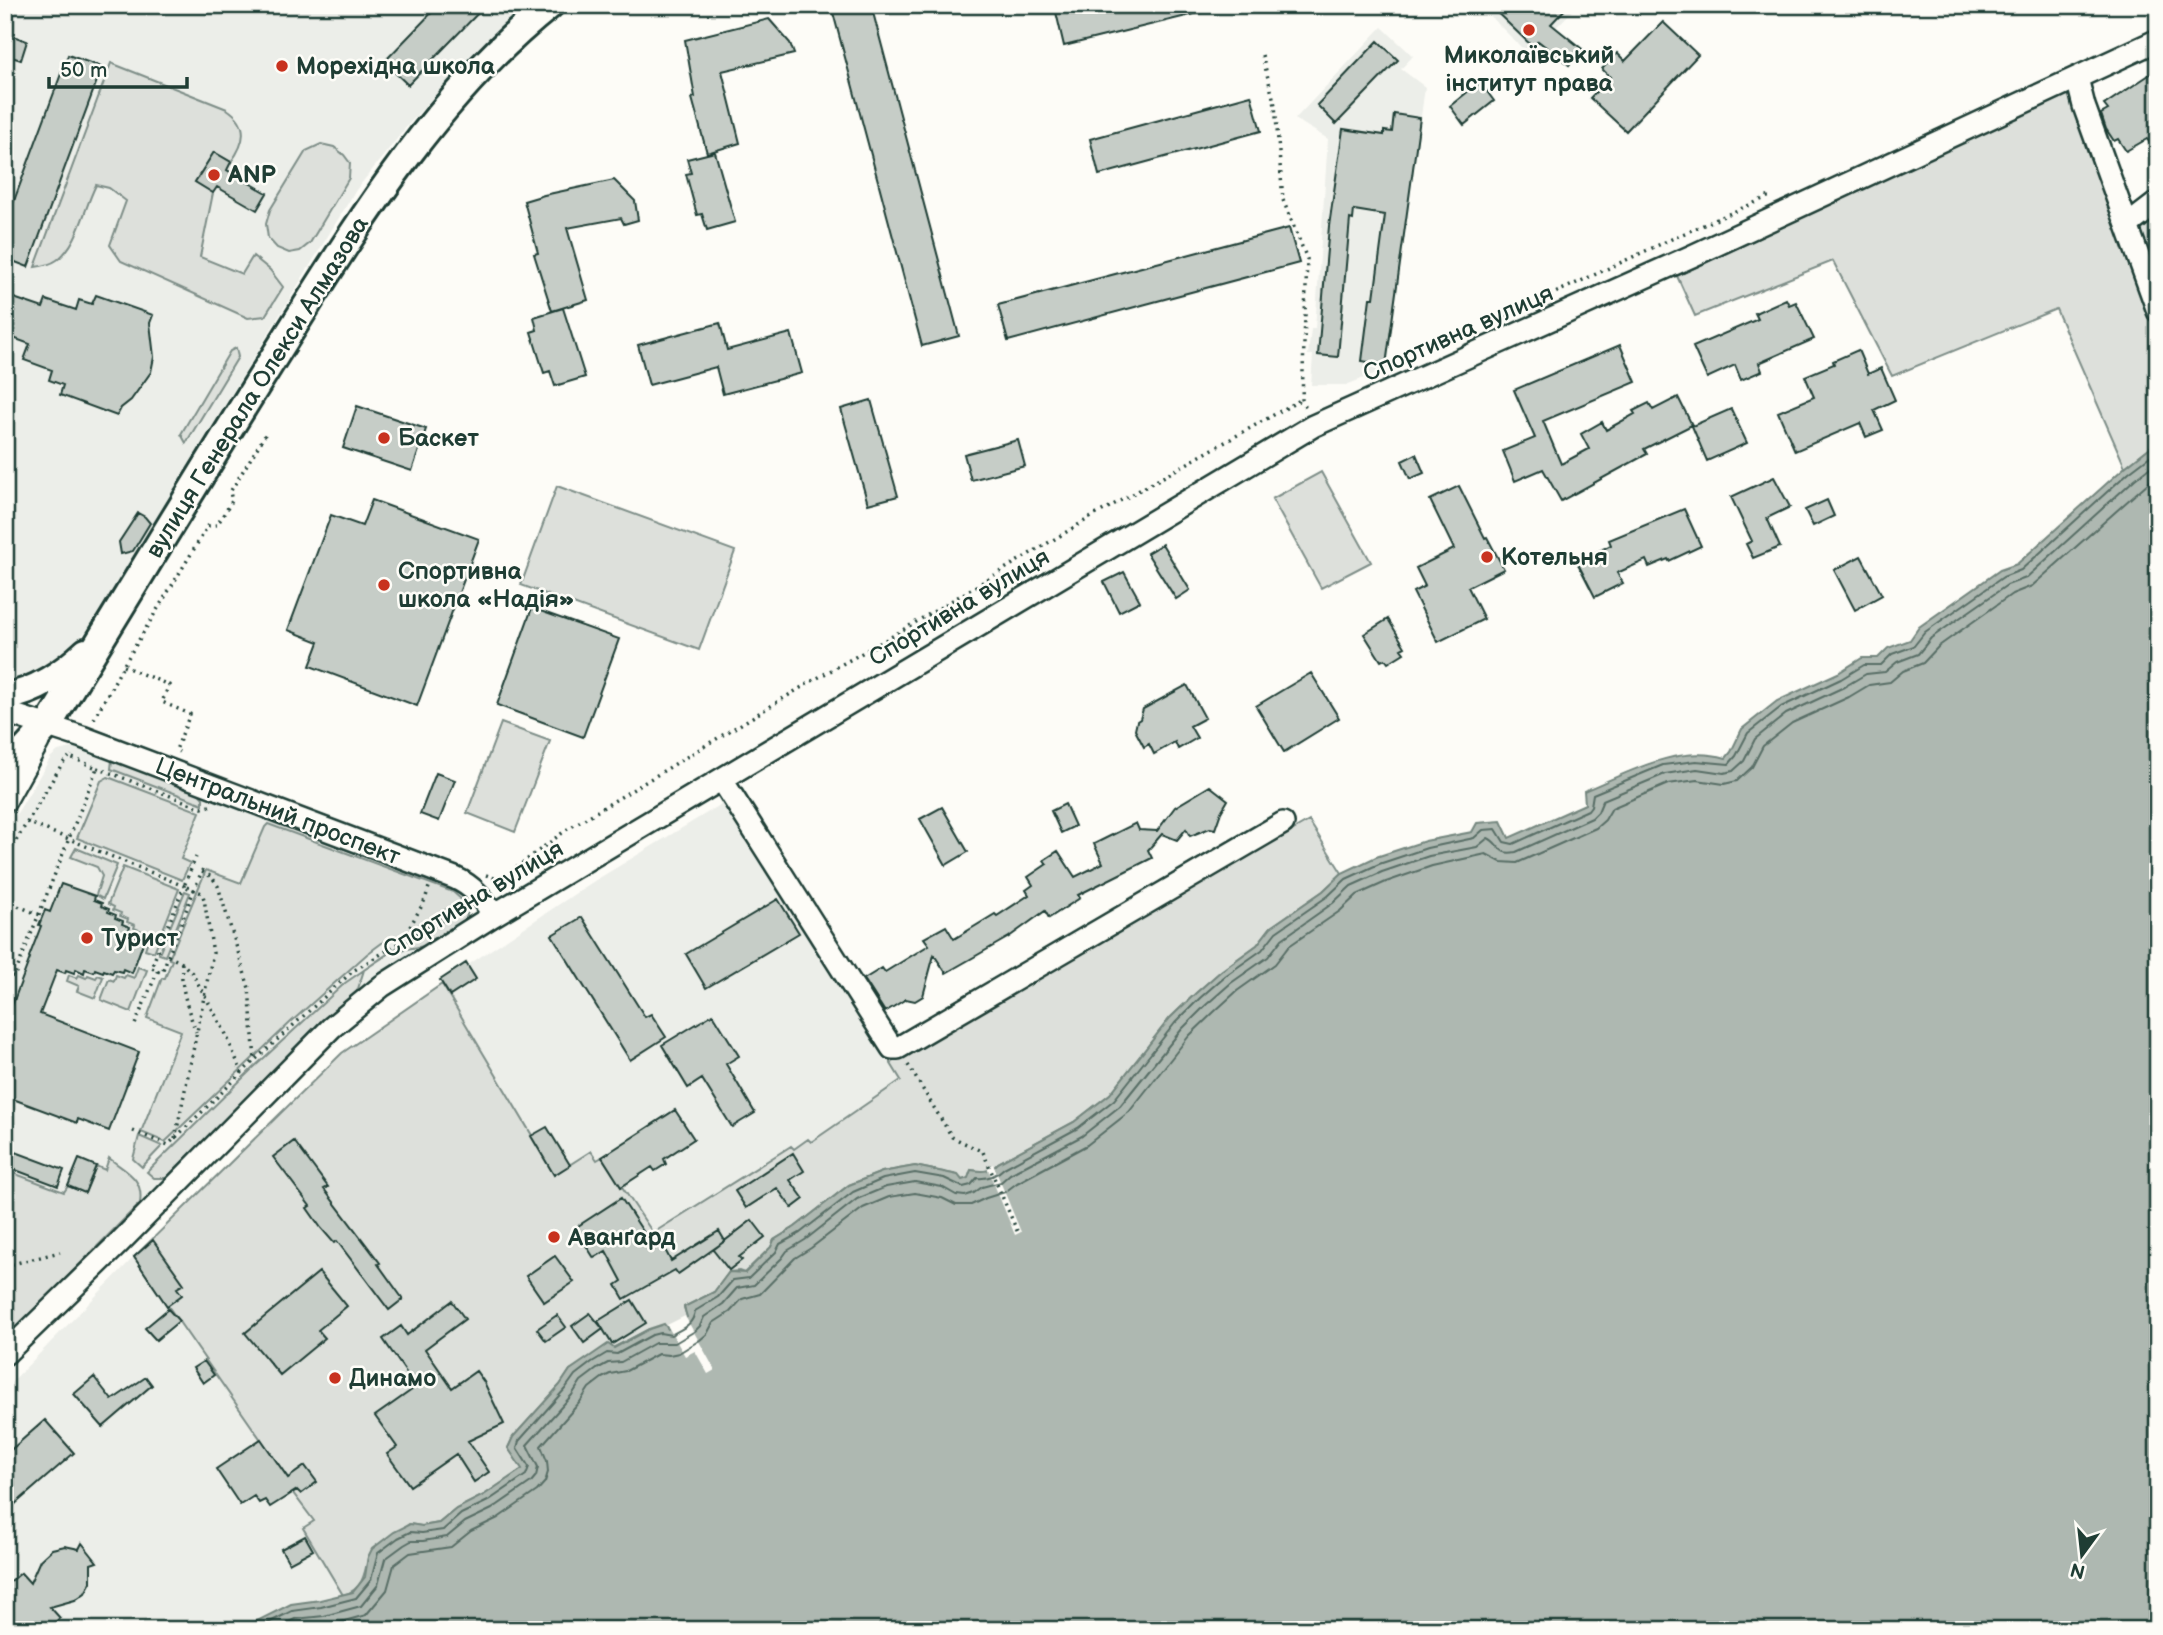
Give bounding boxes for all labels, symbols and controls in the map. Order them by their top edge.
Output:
marker: Миколаївський інститут права [1521,22,1537,38]
place label: Миколаївський інститут права [1444,41,1614,98]
scale bar [49,46,187,90]
place label: Морехідна школа [296,52,496,81]
text: 50 m [60,58,107,83]
marker: Морехідна школа [274,58,290,74]
place label: ANP [227,161,276,190]
marker: ANP [206,167,222,183]
street label: вулиця Генерала Олекси Алмазова [140,211,375,563]
street label: Спортивна вулиця [1359,278,1558,388]
place label: Баскет [398,424,479,453]
marker: Баскет [376,430,392,446]
street label: Спортивна вулиця [864,542,1055,673]
place label: Котельня [1501,543,1608,572]
marker: Котельня [1479,549,1495,565]
place label: Спортивна школа «Надія» [398,557,575,614]
marker: Спортивна школа «Надія» [376,577,392,593]
street label: Центральний проспект [151,751,404,872]
street label: Спортивна вулиця [378,834,569,965]
place label: Турист [101,924,179,953]
marker: Турист [79,930,95,946]
place label: Аванґард [567,1223,676,1252]
marker: Аванґард [546,1229,562,1245]
place label: Динамо [349,1364,436,1393]
marker: Динамо [327,1370,343,1386]
north arrow [2048,1520,2118,1590]
text: N [2068,1557,2088,1583]

